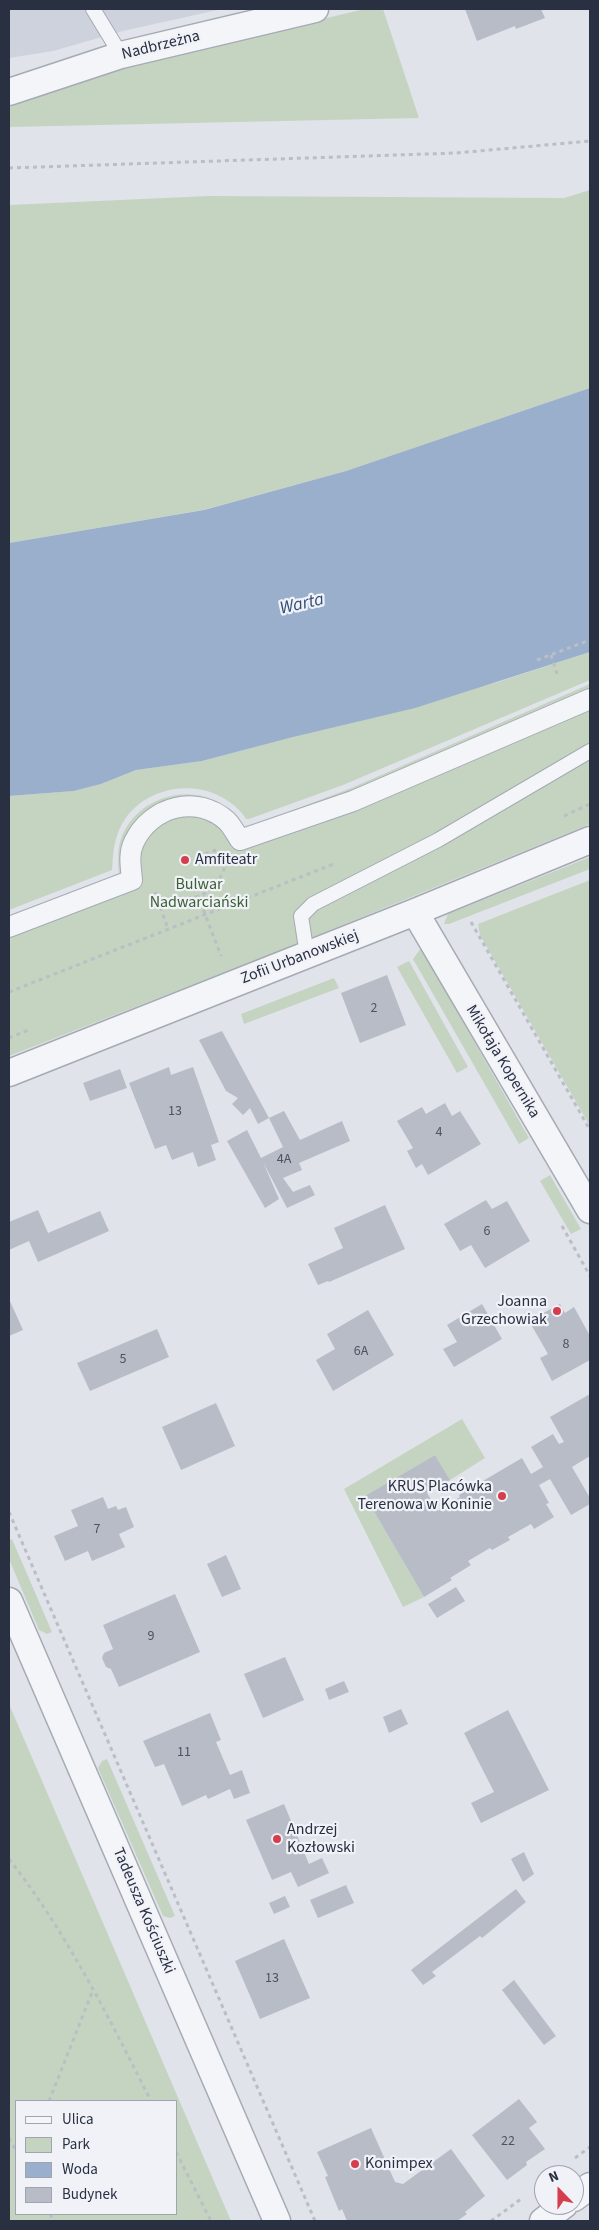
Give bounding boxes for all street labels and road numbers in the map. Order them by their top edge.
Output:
street label: Nadbrzeżna [120,27,202,65]
street label: Zofii Urbanowskiej [238,927,362,989]
street label: Mikołaja Kopernika [461,1002,543,1122]
street label: Tadeusza Kościuszki [108,1845,178,1977]

